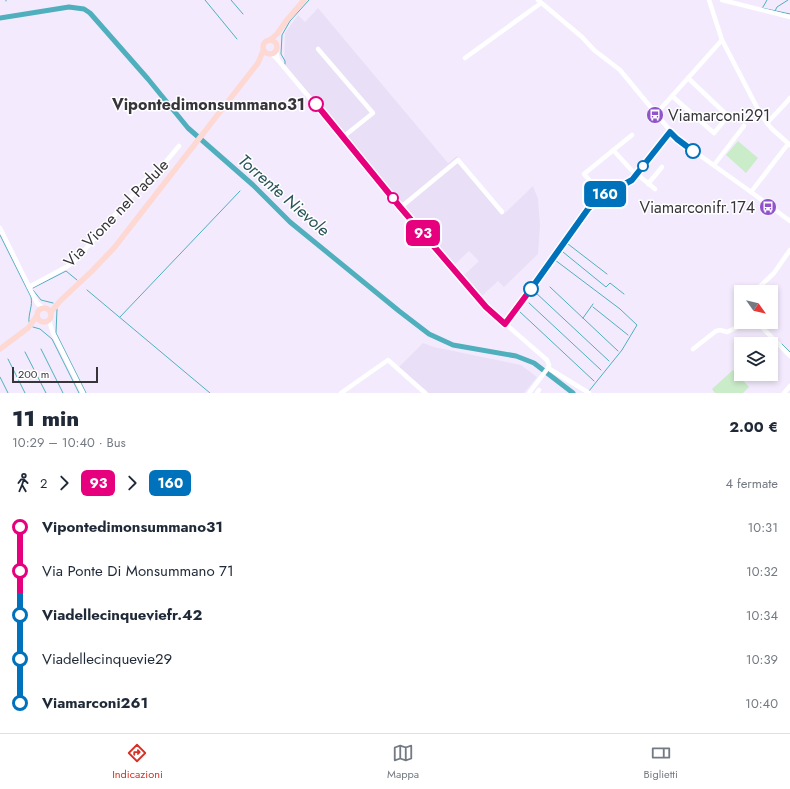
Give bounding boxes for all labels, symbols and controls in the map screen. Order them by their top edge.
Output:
place label: Vipontedimonsummano31 [111,93,305,116]
marker: Vipontedimonsummano31 [308,96,324,112]
place label: Viamarconi291 [668,104,770,127]
bus stop icon: Viamarconi291 [645,105,665,125]
unlabelled marker [685,143,701,159]
water label: Torrente Nievole [233,148,335,242]
street label: Via Vione nel Padule [58,154,174,272]
unlabelled marker [637,160,649,172]
line badge: 160 [582,181,628,207]
text: 160 [592,184,618,204]
unlabelled marker [387,192,399,204]
place label: Viamarconifr.174 [639,196,755,219]
bus stop icon: Viamarconifr.174 [758,197,778,217]
line badge: 93 [405,220,441,246]
text: 93 [414,223,432,243]
unlabelled marker [523,281,539,297]
north arrow [734,285,778,329]
map controls [734,285,778,381]
button: layers [734,337,778,381]
scale bar [12,365,98,384]
text: 200 m [18,366,49,382]
text: 11 min [12,402,79,434]
text: 2.00 € [729,416,778,438]
text: 10:29 – 10:40 · Bus [12,433,126,452]
icon: walk [12,472,34,494]
icon: forward [53,472,75,494]
icon: forward [121,472,143,494]
text: 93 [89,473,107,493]
text: 160 [157,473,183,493]
text: 2 [40,474,47,493]
text: 4 fermate [725,474,778,493]
text: Vipontedimonsummano31 [42,516,223,538]
text: 10:31 [748,518,778,537]
text: Via Ponte Di Monsummano 71 [42,560,234,582]
text: 10:32 [746,562,778,581]
text: Viadellecinqueviefr.42 [42,604,202,626]
text: 10:34 [746,606,778,625]
text: Viadellecinquevie29 [42,648,172,670]
text: 10:39 [746,650,778,669]
text: Viamarconi261 [42,692,148,714]
text: 10:40 [745,694,778,713]
tab: Indicazioni [112,742,163,782]
tab: Mappa [387,742,419,782]
tab: Biglietti [643,742,678,782]

